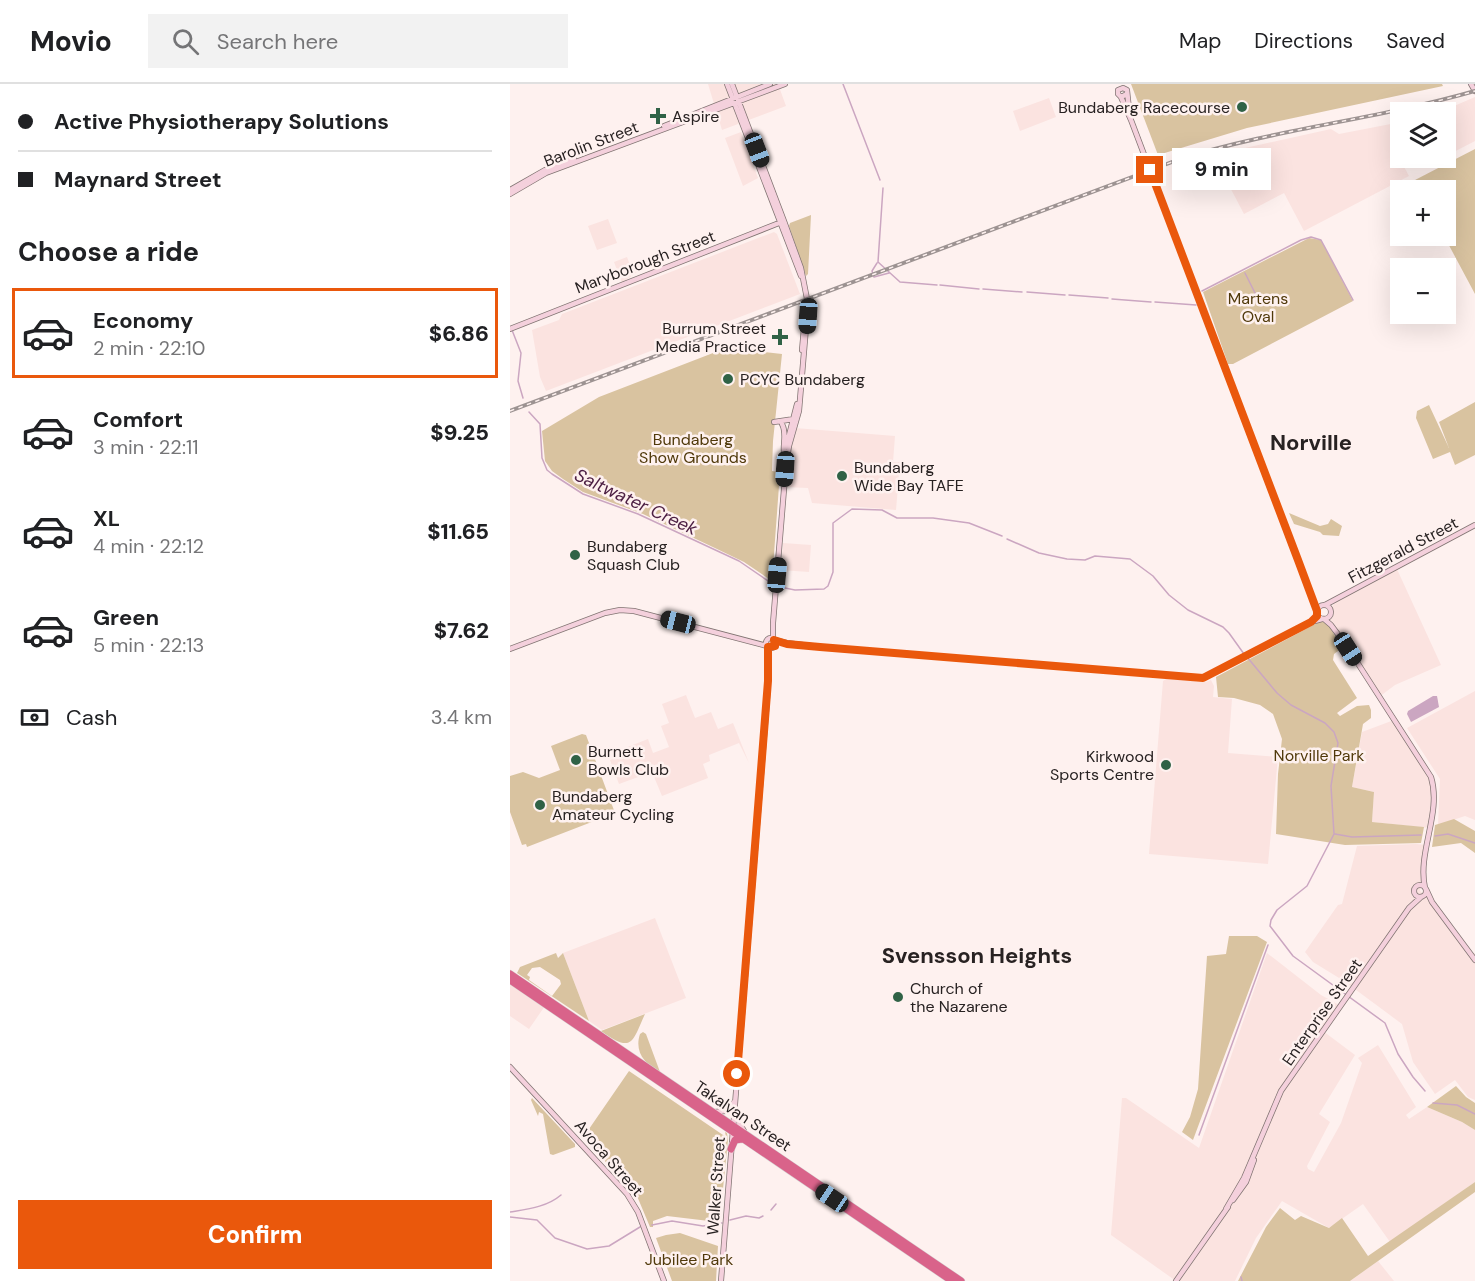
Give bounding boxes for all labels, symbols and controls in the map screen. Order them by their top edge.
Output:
search box [148,14,568,68]
text: Movio [30,23,112,60]
icon: search [169,25,202,58]
text: Search here [217,27,338,56]
text: Map [1179,27,1221,55]
text: Directions [1254,27,1353,55]
text: Saved [1386,27,1445,55]
place label: Bundaberg Racecourse [1058,97,1230,118]
marker: Bundaberg Racecourse [1235,100,1249,114]
map controls [1390,102,1456,324]
button: layers [1390,102,1456,168]
place label: Aspire [672,106,719,127]
text: Active Physiotherapy Solutions [54,107,389,136]
marker: Aspire [649,107,667,125]
street label: Barolin Street [541,116,641,172]
car [742,130,772,170]
callout: 9 min [1171,149,1270,191]
route end [1136,156,1163,183]
text: 9 min [1194,156,1249,182]
text: Maynard Street [54,165,222,194]
button: + [1390,180,1456,246]
street label: Maryborough Street [572,226,718,298]
text: Choose a ride [18,234,199,269]
button: − [1390,258,1456,324]
park label: Martens Oval [1228,288,1288,327]
car [798,297,818,335]
icon: car [21,306,75,360]
text: Economy [93,306,193,335]
place label: Burrum Street Media Practice [655,318,766,357]
text: $6.86 [429,319,489,348]
marker: Burrum Street Media Practice [771,328,789,346]
text: 2 min · 22:10 [93,335,206,361]
place label: PCYC Bundaberg [740,369,865,390]
marker: PCYC Bundaberg [721,372,735,386]
icon: car [21,405,75,459]
text: Comfort [93,405,183,434]
text: $9.25 [430,418,489,447]
district label: Norville [1270,428,1352,457]
park label: Bundaberg Show Grounds [639,429,747,468]
text: 3 min · 22:11 [93,434,198,460]
car [775,450,795,488]
place label: Bundaberg Wide Bay TAFE [854,457,964,496]
water label: Saltwater Creek [571,463,702,541]
marker: Bundaberg Wide Bay TAFE [835,469,849,483]
icon: car [21,504,75,558]
text: XL [93,504,120,533]
street label: Fitzgerald Street [1344,512,1462,588]
text: $11.65 [427,517,489,546]
text: 4 min · 22:12 [93,533,204,559]
place label: Bundaberg Squash Club [587,536,680,575]
marker: Bundaberg Squash Club [568,548,582,562]
car [766,556,788,594]
icon: car [21,603,75,657]
text: Green [93,603,159,632]
car [658,609,698,635]
text: $7.62 [434,616,489,645]
car [1331,629,1365,669]
text: 5 min · 22:13 [93,632,204,658]
icon: cash [18,701,51,734]
text: Cash [66,703,117,732]
text: 3.4 km [431,704,492,730]
place label: Burnett Bowls Club [588,741,669,780]
park label: Norville Park [1274,745,1364,766]
place label: Kirkwood Sports Centre [1050,746,1154,785]
marker: Burnett Bowls Club [569,753,583,767]
marker: Kirkwood Sports Centre [1159,758,1173,772]
place label: Bundaberg Amateur Cycling [552,786,674,825]
marker: Bundaberg Amateur Cycling [533,798,547,812]
district label: Svensson Heights [882,941,1072,970]
street label: Enterprise Street [1277,954,1367,1070]
place label: Church of the Nazarene [910,978,1008,1017]
marker: Church of the Nazarene [891,990,905,1004]
route start [723,1060,750,1087]
street label: Takalvan Street [691,1076,795,1156]
street label: Avoca Street [570,1115,648,1201]
street label: Walker Street [702,1136,730,1236]
car [812,1180,852,1216]
button: Confirm [18,1200,492,1269]
park label: Jubilee Park [645,1249,733,1270]

